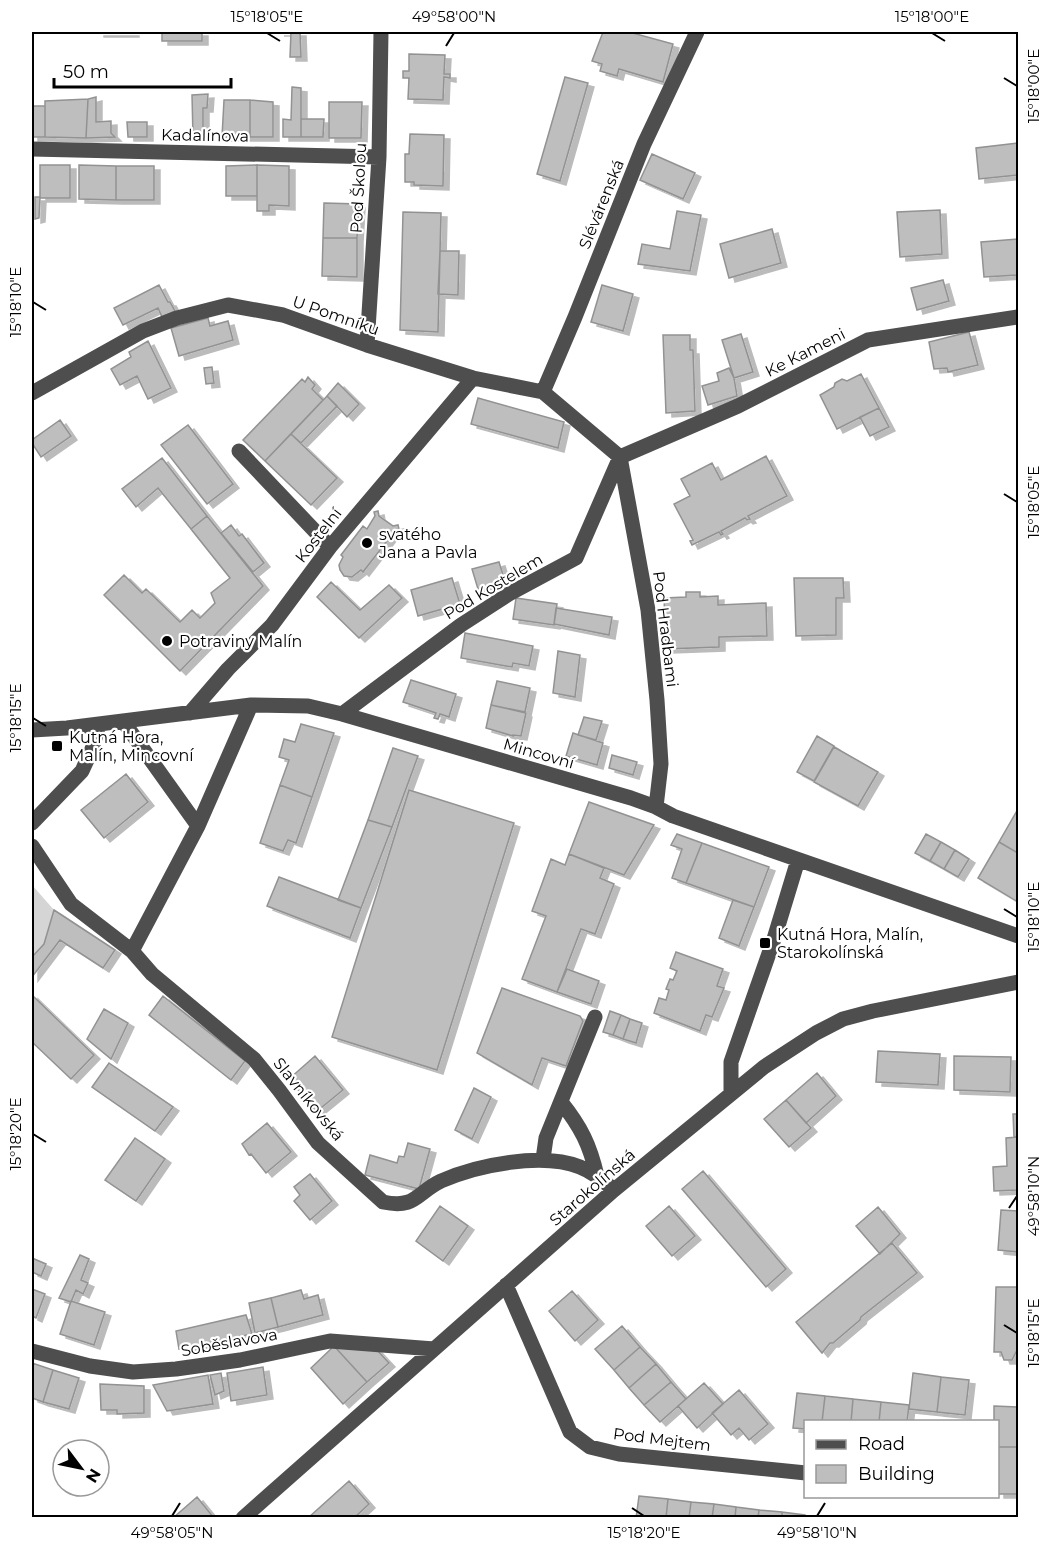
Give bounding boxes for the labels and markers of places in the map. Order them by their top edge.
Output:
place label: svatého Jana a Pavla [378,525,477,562]
marker: svatého Jana a Pavla [360,536,374,550]
place label: Potraviny Malín [179,632,302,651]
marker: Potraviny Malín [160,634,174,648]
place label: Kutná Hora, Malín, Mincovní [69,728,194,765]
marker: Kutná Hora, Malín, Mincovní [50,739,64,753]
place label: Kutná Hora, Malín, Starokolínská [777,925,923,962]
marker: Kutná Hora, Malín, Starokolínská [758,936,772,950]

